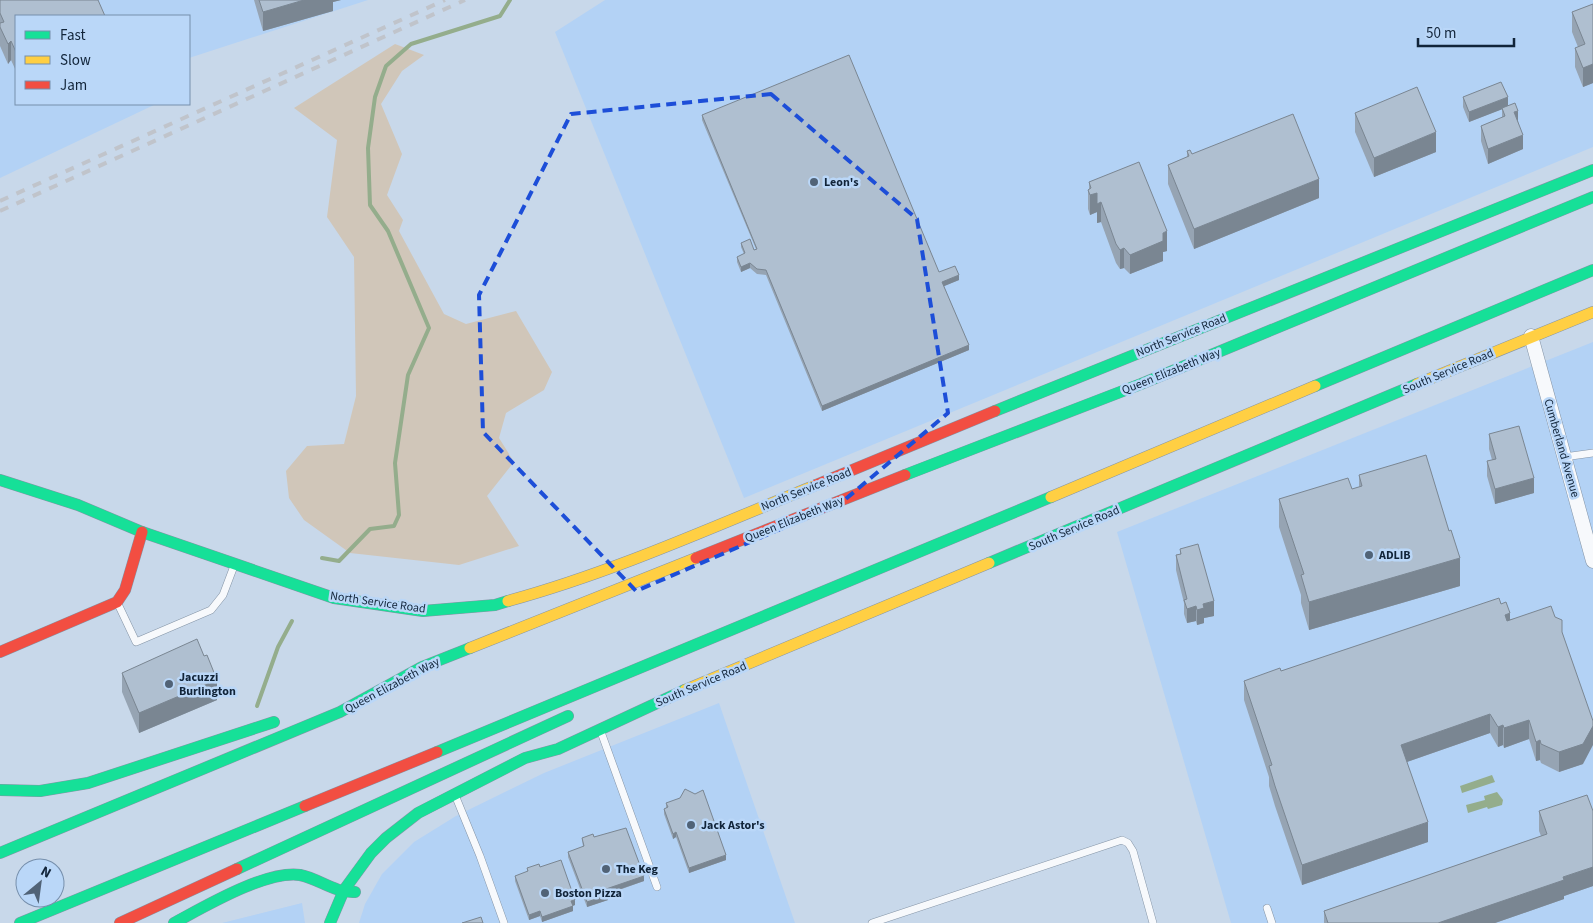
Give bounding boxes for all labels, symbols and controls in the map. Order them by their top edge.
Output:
legend [15,15,190,105]
scale bar [1418,15,1514,47]
text: 50 m [1426,23,1456,44]
text: Fast [60,25,86,46]
text: Slow [60,50,91,71]
text: Jam [60,75,87,96]
place label: Leon's [824,174,858,191]
marker: Leon's [808,176,820,188]
street label: North Service Road [1133,310,1229,361]
street label: Queen Elizabeth Way [1119,344,1223,399]
street label: South Service Road [1400,345,1496,398]
street label: Cumberland Avenue [1539,397,1584,499]
street label: North Service Road [758,464,854,515]
street label: Queen Elizabeth Way [742,492,846,547]
street label: South Service Road [1026,502,1122,555]
place label: ADLIB [1378,547,1411,564]
marker: ADLIB [1363,549,1375,561]
street label: North Service Road [329,587,427,618]
street label: Queen Elizabeth Way [342,653,443,718]
street label: South Service Road [653,658,749,711]
place label: Jacuzzi Burlington [179,669,236,700]
marker: Jacuzzi Burlington [163,678,175,690]
place label: Jack Astor's [701,817,765,834]
marker: Jack Astor's [685,819,697,831]
north arrow [15,858,65,908]
place label: The Keg [616,861,658,878]
text: N [37,862,55,884]
marker: The Keg [600,863,612,875]
place label: Boston Pizza [555,885,622,902]
marker: Boston Pizza [539,887,551,899]

